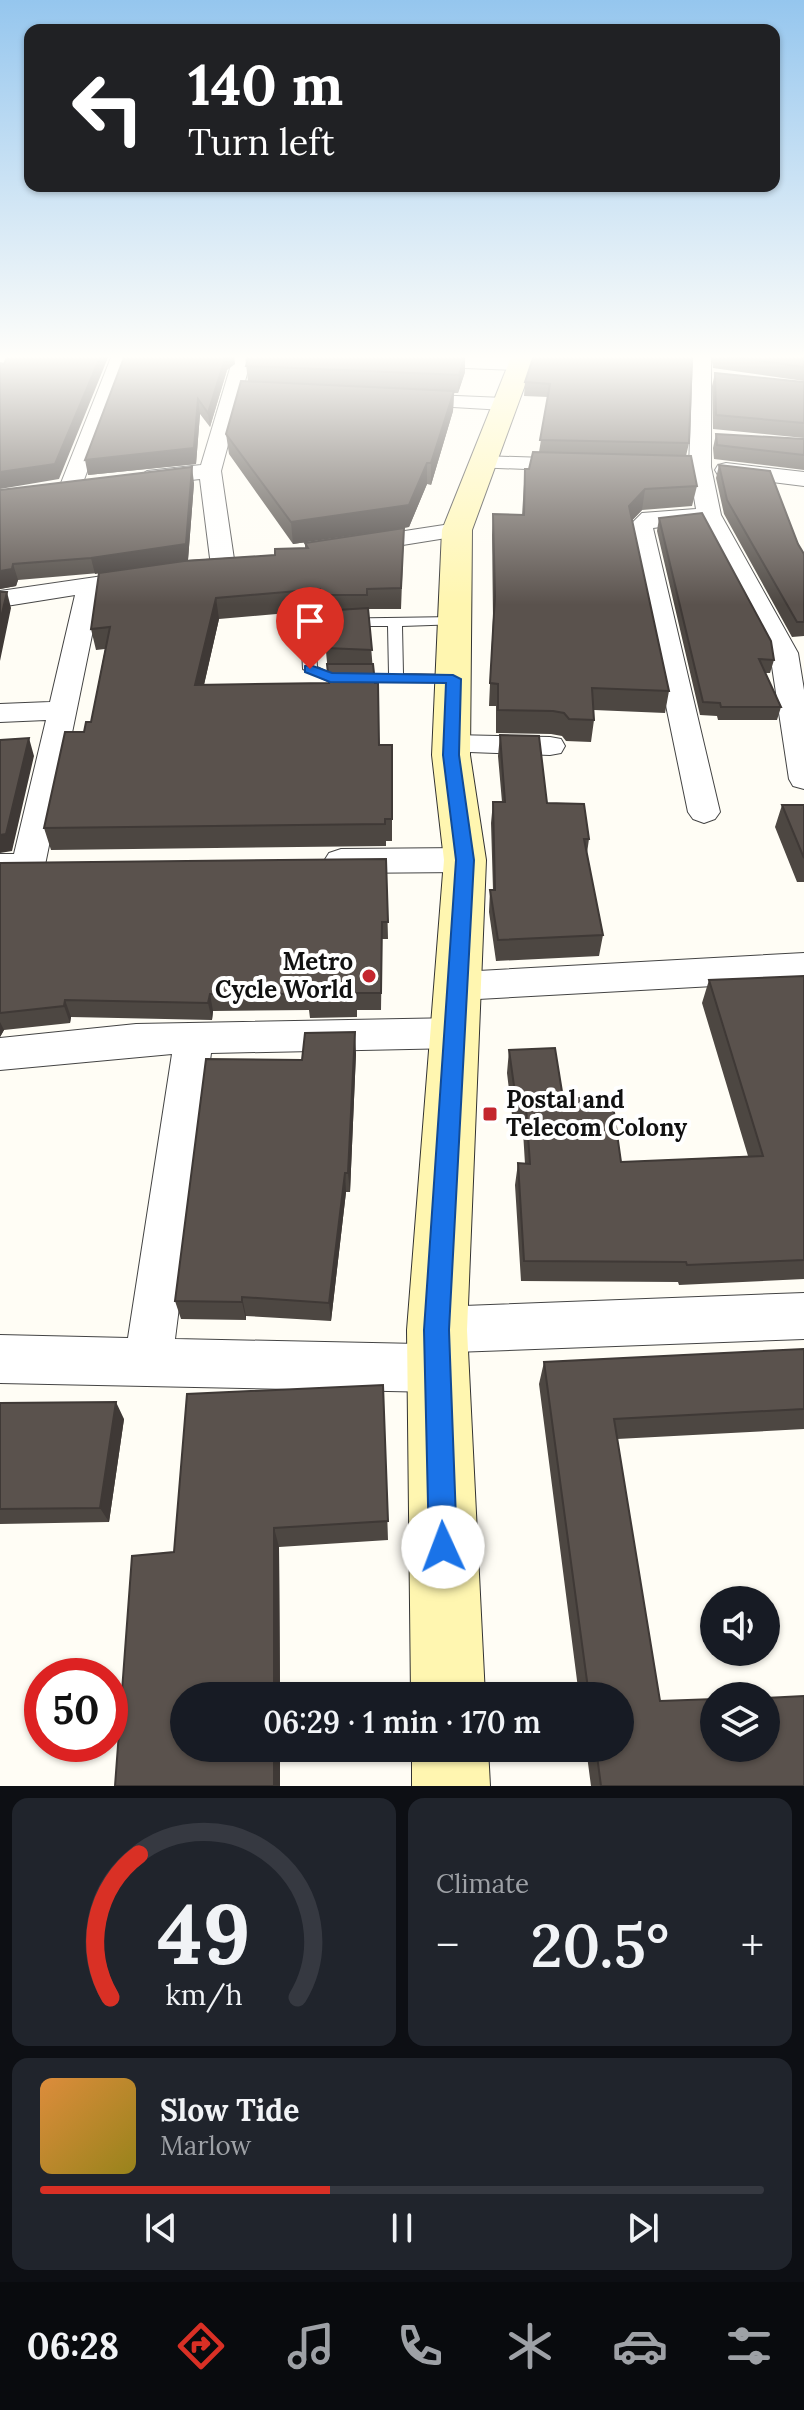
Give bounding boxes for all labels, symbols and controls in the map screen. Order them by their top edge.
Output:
text: 140 m [188,49,343,120]
icon: left [56,56,160,160]
text: Turn left [188,119,335,165]
pin [276,587,344,669]
icon: arrive [288,599,332,643]
place label: Metro Cycle World [215,946,353,1005]
marker: Metro Cycle World [360,967,378,985]
place label: Postal and Telecom Colony [506,1084,688,1143]
marker: Postal and Telecom Colony [481,1105,499,1123]
position arrow [401,1505,485,1589]
map controls [700,1586,780,1762]
button: sound [700,1586,780,1666]
speed limit sign: 50 [24,1658,128,1762]
button: layers [700,1682,780,1762]
text: 06:29 · 1 min · 170 m [263,1703,541,1741]
text: Climate [436,1867,529,1900]
text: 49 [157,1880,251,1987]
text: 20.5° [530,1907,670,1983]
text: − [436,1917,459,1973]
text: + [741,1917,764,1973]
text: km/h [165,1976,243,2013]
text: Slow Tide [160,2091,299,2129]
text: Marlow [160,2129,251,2162]
icon: previous [139,2206,183,2250]
icon: pause [380,2206,424,2250]
icon: next [621,2206,665,2250]
icon: directions [173,2318,229,2374]
icon: music [283,2318,339,2374]
icon: phone [392,2318,448,2374]
icon: climate [502,2318,558,2374]
icon: car [612,2318,668,2374]
icon: filters [721,2318,777,2374]
text: 06:28 [27,2323,119,2369]

